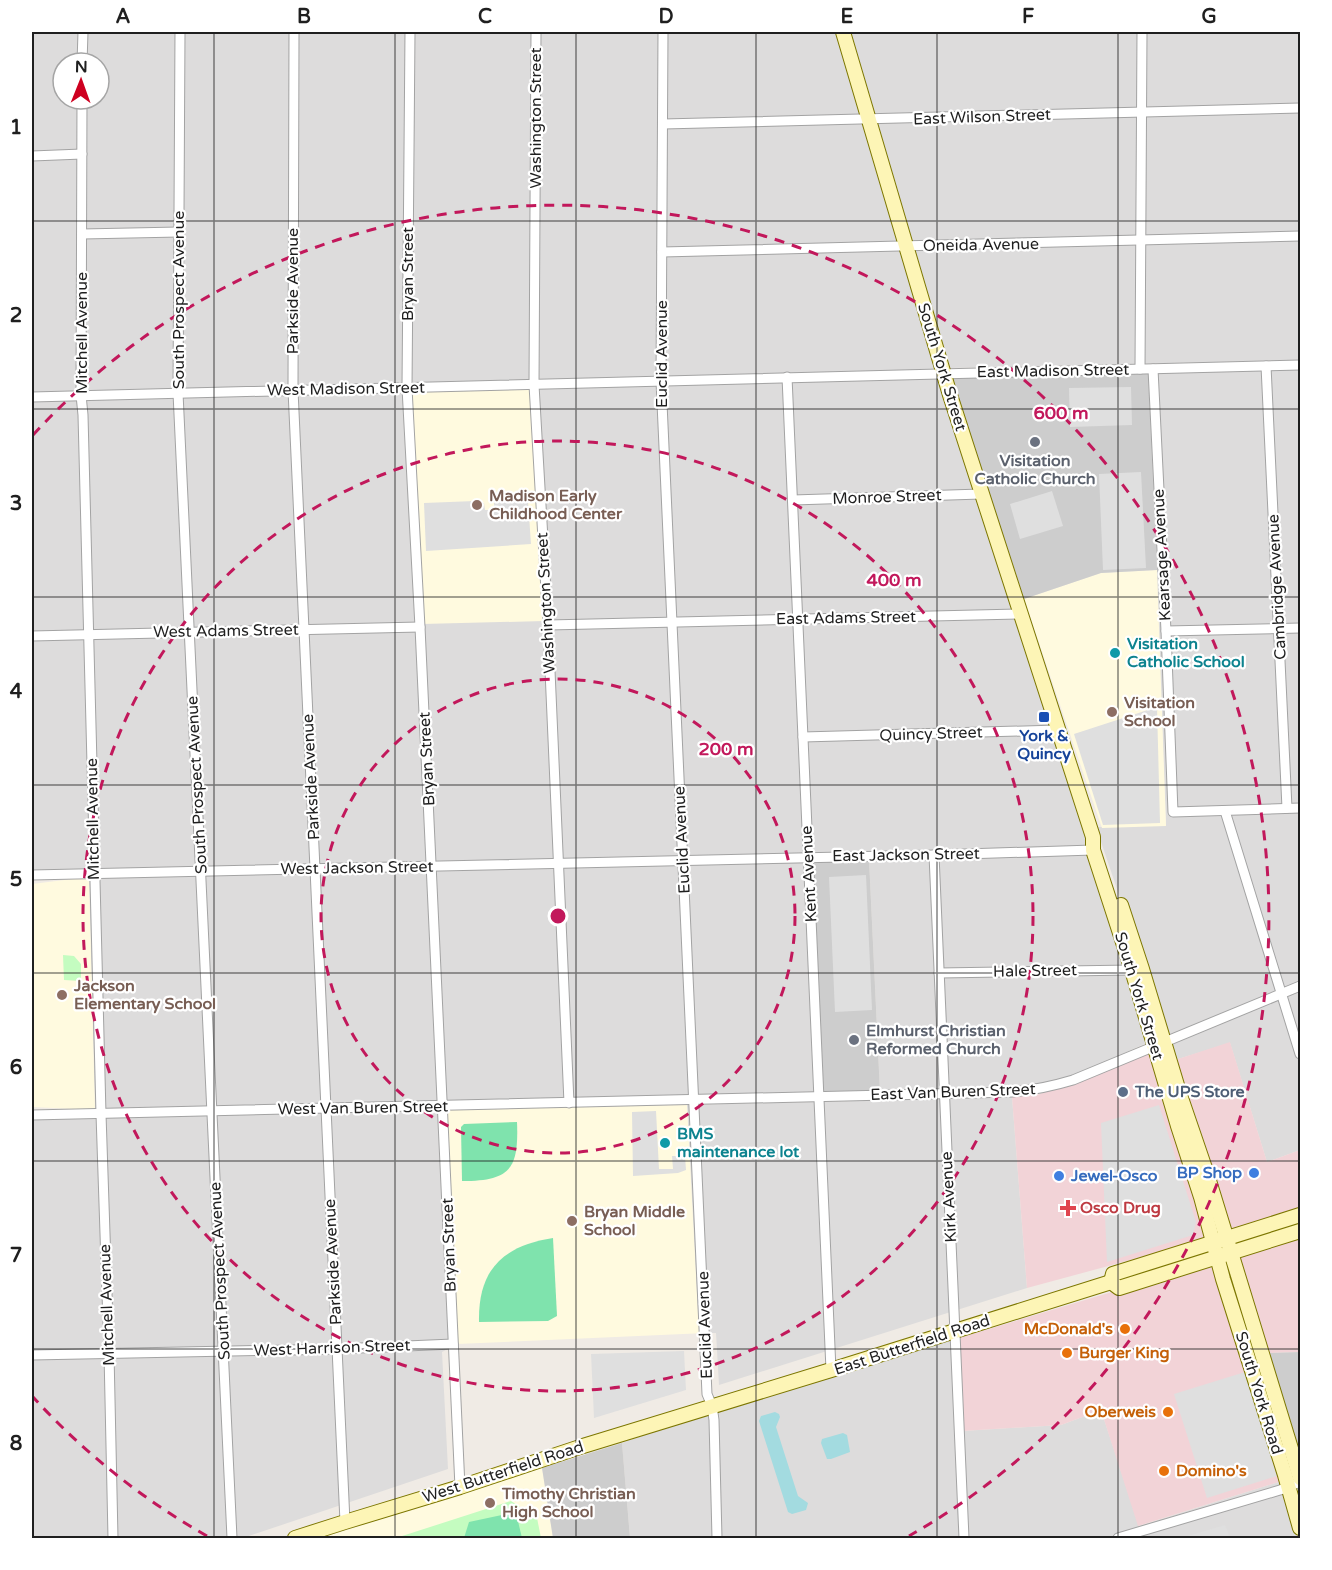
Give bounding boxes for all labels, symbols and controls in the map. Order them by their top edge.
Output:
text: A [116,5,131,29]
text: B [297,5,311,29]
text: C [478,5,492,29]
text: D [658,5,674,29]
text: E [841,5,854,29]
text: F [1022,5,1034,29]
text: G [1201,5,1217,29]
street label: Washington Street [526,47,546,189]
north arrow [51,51,111,111]
text: N [75,57,88,77]
street label: East Wilson Street [913,105,1051,129]
text: 1 [10,116,22,140]
street label: South Prospect Avenue [169,211,189,389]
street label: Bryan Street [398,227,418,321]
street label: Parkside Avenue [283,228,303,354]
street label: Oneida Avenue [923,234,1039,256]
street label: Mitchell Avenue [72,272,92,394]
street label: Euclid Avenue [652,300,672,408]
street label: South York Street [913,301,971,433]
text: 2 [10,304,22,328]
street label: East Madison Street [977,360,1129,382]
street label: West Madison Street [267,378,425,400]
text: 600 m [1033,402,1089,424]
marker: Visitation Catholic Church [1028,435,1042,449]
place label: Visitation Catholic Church [975,451,1095,489]
street label: Monroe Street [832,485,942,509]
place label: Madison Early Childhood Center [489,486,623,524]
street label: Kearsage Avenue [1149,488,1175,622]
text: 3 [10,492,22,516]
marker: Madison Early Childhood Center [470,498,484,512]
street label: Cambridge Avenue [1263,514,1291,660]
street label: Washington Street [532,532,560,674]
text: 400 m [866,569,922,591]
street label: East Adams Street [776,607,916,629]
street label: West Adams Street [153,620,299,642]
place label: Visitation Catholic School [1127,634,1245,672]
marker: Visitation Catholic School [1108,646,1122,660]
text: 4 [10,680,23,704]
place label: Visitation School [1124,693,1195,731]
street label: South Prospect Avenue [182,695,212,875]
marker: Visitation School [1105,705,1119,719]
marker: York & Quincy [1037,710,1051,724]
street label: Bryan Street [415,711,439,807]
street label: Parkside Avenue [298,713,324,841]
street label: Quincy Street [879,722,983,746]
place label: York & Quincy [1017,726,1071,764]
text: 200 m [698,738,754,760]
street label: Mitchell Avenue [82,758,104,880]
street label: Euclid Avenue [669,786,695,894]
street label: Kent Avenue [796,825,822,923]
street label: East Jackson Street [832,844,980,866]
street label: West Jackson Street [280,857,434,879]
text: 5 [10,868,22,892]
centre of rings [548,906,568,926]
street label: South York Street [1110,930,1168,1062]
street label: Hale Street [993,960,1077,982]
place label: Jackson Elementary School [73,976,216,1014]
marker: Jackson Elementary School [55,988,69,1002]
place label: Elmhurst Christian Reformed Church [866,1021,1006,1059]
marker: Elmhurst Christian Reformed Church [847,1033,861,1047]
text: 6 [10,1056,22,1080]
street label: East Van Buren Street [870,1079,1036,1105]
place label: The UPS Store [1134,1082,1245,1102]
marker: The UPS Store [1116,1085,1130,1099]
street label: West Van Buren Street [277,1097,449,1119]
place label: BMS maintenance lot [677,1124,800,1162]
marker: BMS maintenance lot [658,1136,672,1150]
street label: Kirk Avenue [937,1151,961,1243]
place label: BP Shop [1177,1163,1242,1183]
place label: Jewel-Osco [1070,1166,1158,1186]
marker: BP Shop [1247,1166,1261,1180]
marker: Jewel-Osco [1052,1169,1066,1183]
street label: South Prospect Avenue [205,1181,235,1361]
street label: Parkside Avenue [320,1198,346,1326]
street label: Bryan Street [437,1198,461,1292]
place label: Osco Drug [1080,1198,1161,1218]
marker: Osco Drug [1061,1201,1075,1215]
place label: Bryan Middle School [584,1202,685,1240]
marker: Bryan Middle School [565,1214,579,1228]
text: 7 [10,1244,22,1268]
street label: Mitchell Avenue [95,1244,119,1366]
street label: Euclid Avenue [693,1271,717,1379]
street label: East Butterfield Road [832,1310,992,1380]
place label: McDonald's [1024,1319,1113,1339]
marker: McDonald's [1118,1322,1132,1336]
street label: South York Road [1231,1329,1287,1457]
street label: West Harrison Street [253,1335,411,1361]
place label: Burger King [1079,1343,1170,1363]
marker: Burger King [1060,1346,1074,1360]
place label: Oberweis [1085,1402,1156,1422]
marker: Oberweis [1161,1405,1175,1419]
text: 8 [10,1432,22,1456]
street label: West Butterfield Road [420,1437,586,1507]
place label: Domino's [1176,1461,1247,1481]
marker: Domino's [1157,1464,1171,1478]
place label: Timothy Christian High School [501,1484,636,1522]
marker: Timothy Christian High School [483,1496,497,1510]

